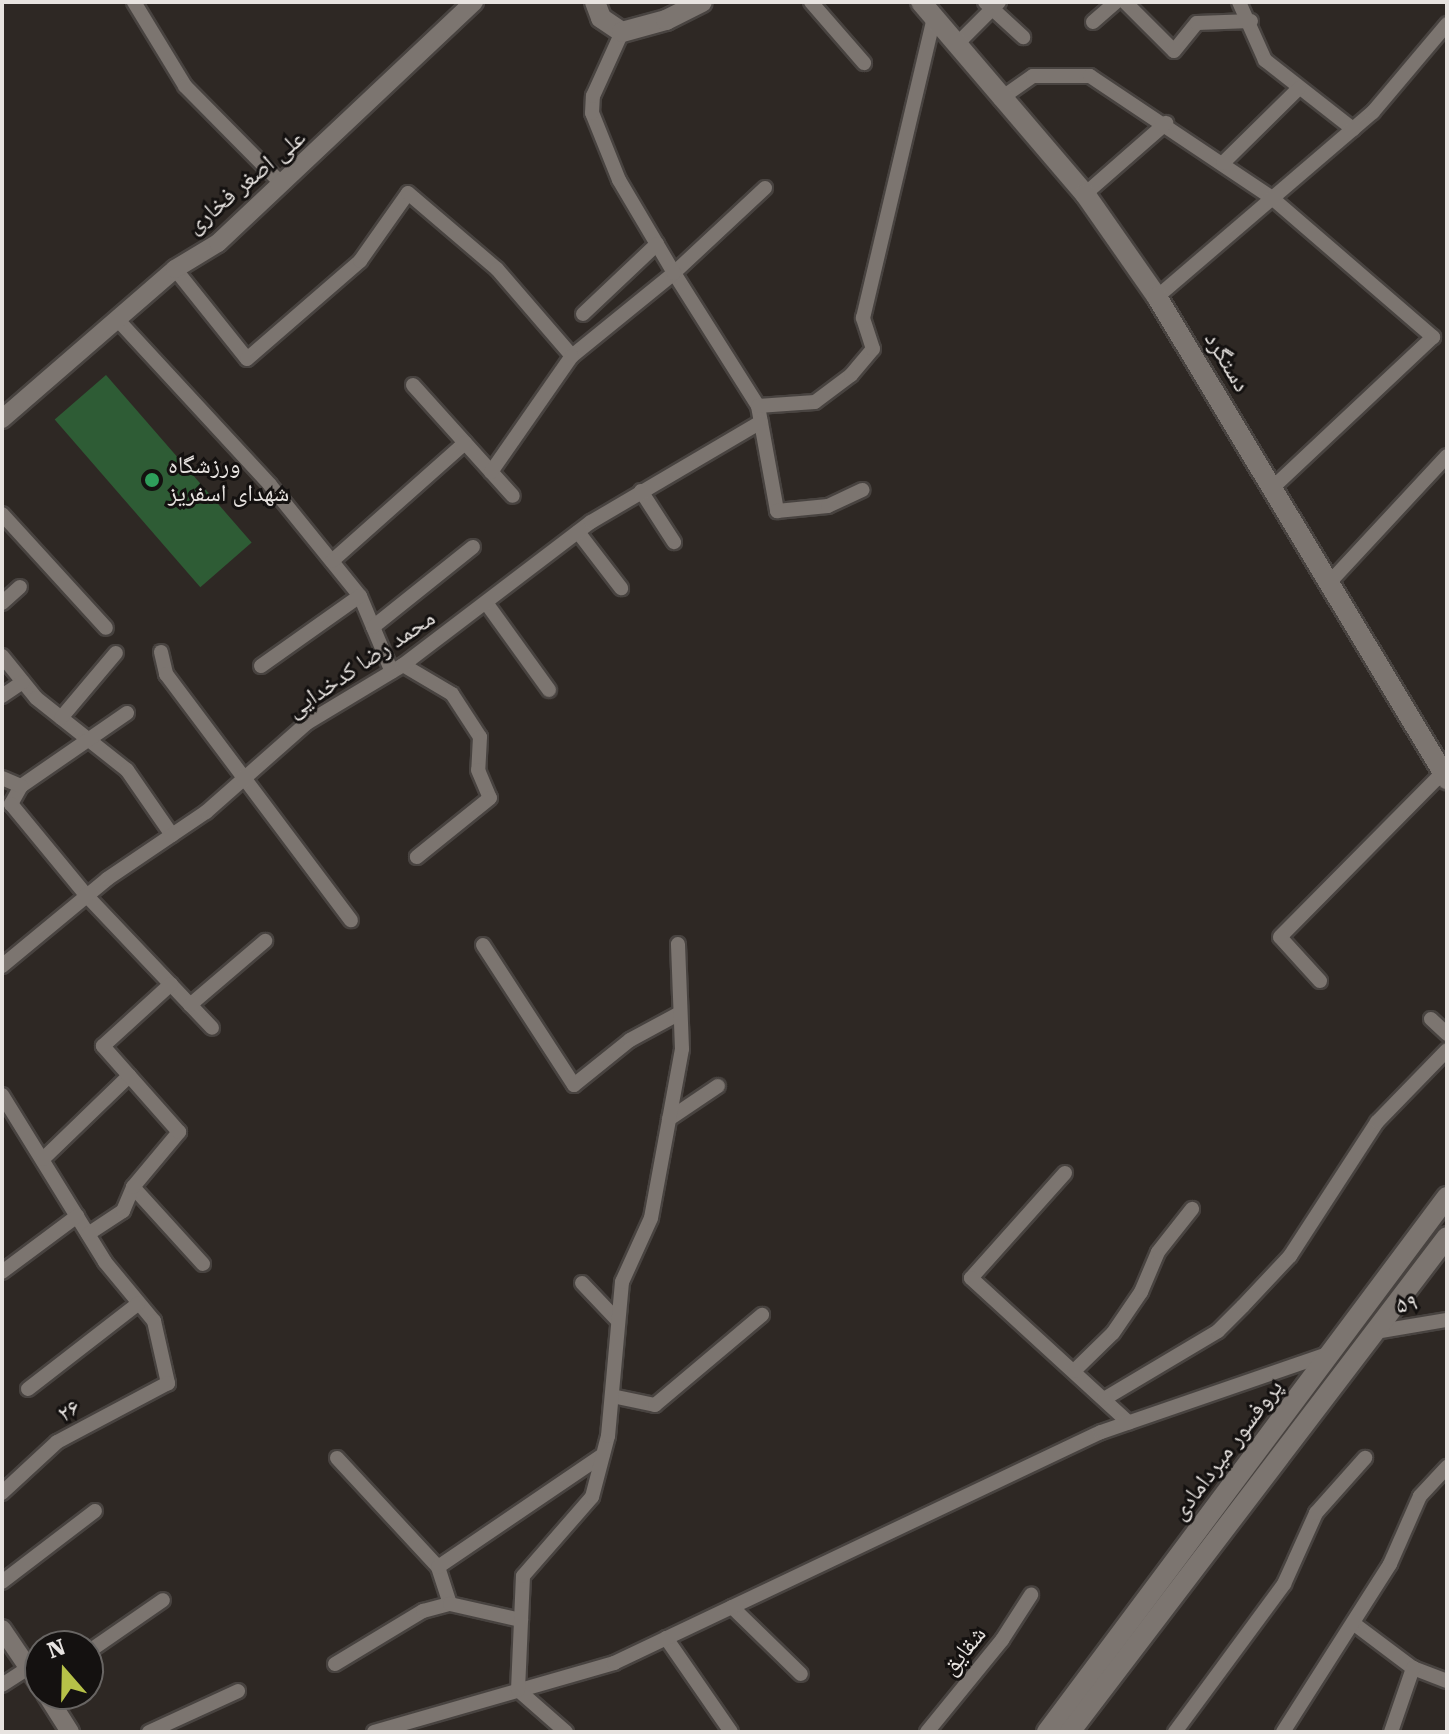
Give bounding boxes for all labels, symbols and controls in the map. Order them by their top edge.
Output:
street label: علی اصغر فخاری [180,124,312,240]
street label: دستگرد [1198,327,1256,397]
place label: ورزشگاه شهدای اسفریز [168,452,289,508]
marker: ورزشگاه شهدای اسفریز [143,471,161,489]
street label: محمد رضا کدخدایی [281,604,441,724]
street label: ۵۹ [1394,1288,1420,1320]
street label: پروفسور میردامادی [1165,1374,1289,1526]
street label: ۲۶ [53,1393,85,1429]
street label: شقایق [936,1621,992,1681]
north arrow [24,1630,104,1710]
text: N [44,1634,69,1664]

